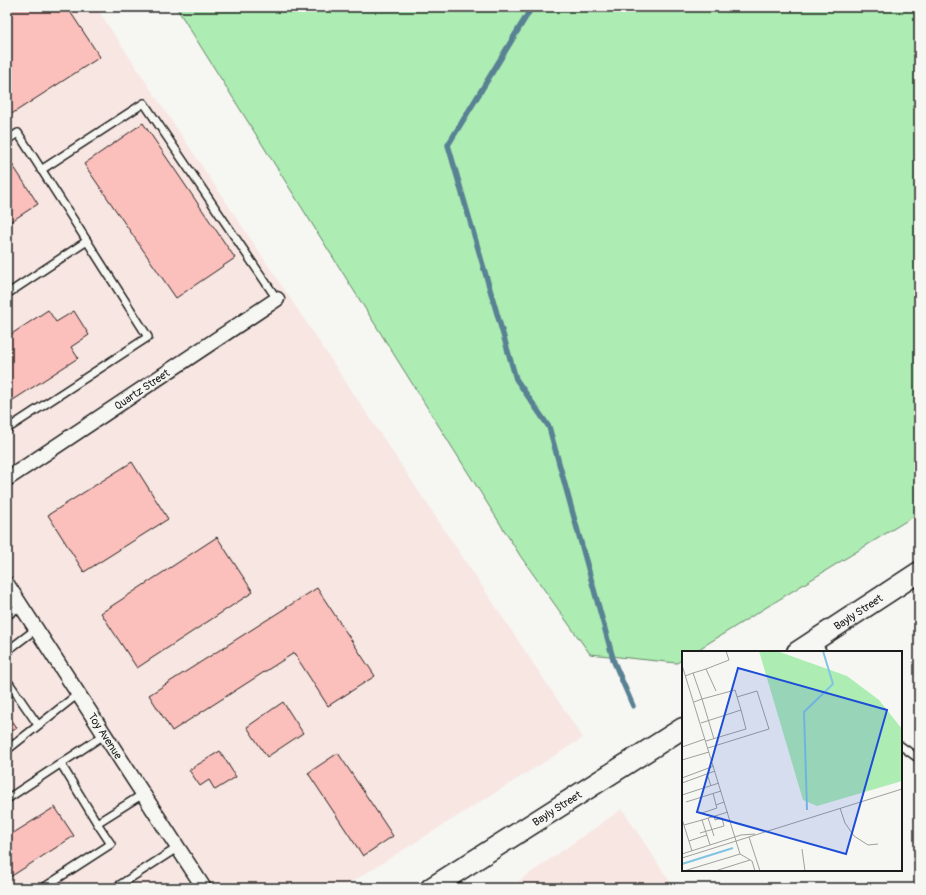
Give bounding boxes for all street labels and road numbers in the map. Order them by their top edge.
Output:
street label: Quartz Street [112,366,173,413]
street label: Bayly Street [831,591,886,633]
street label: Toy Avenue [85,711,125,762]
street label: Bayly Street [530,788,585,829]

